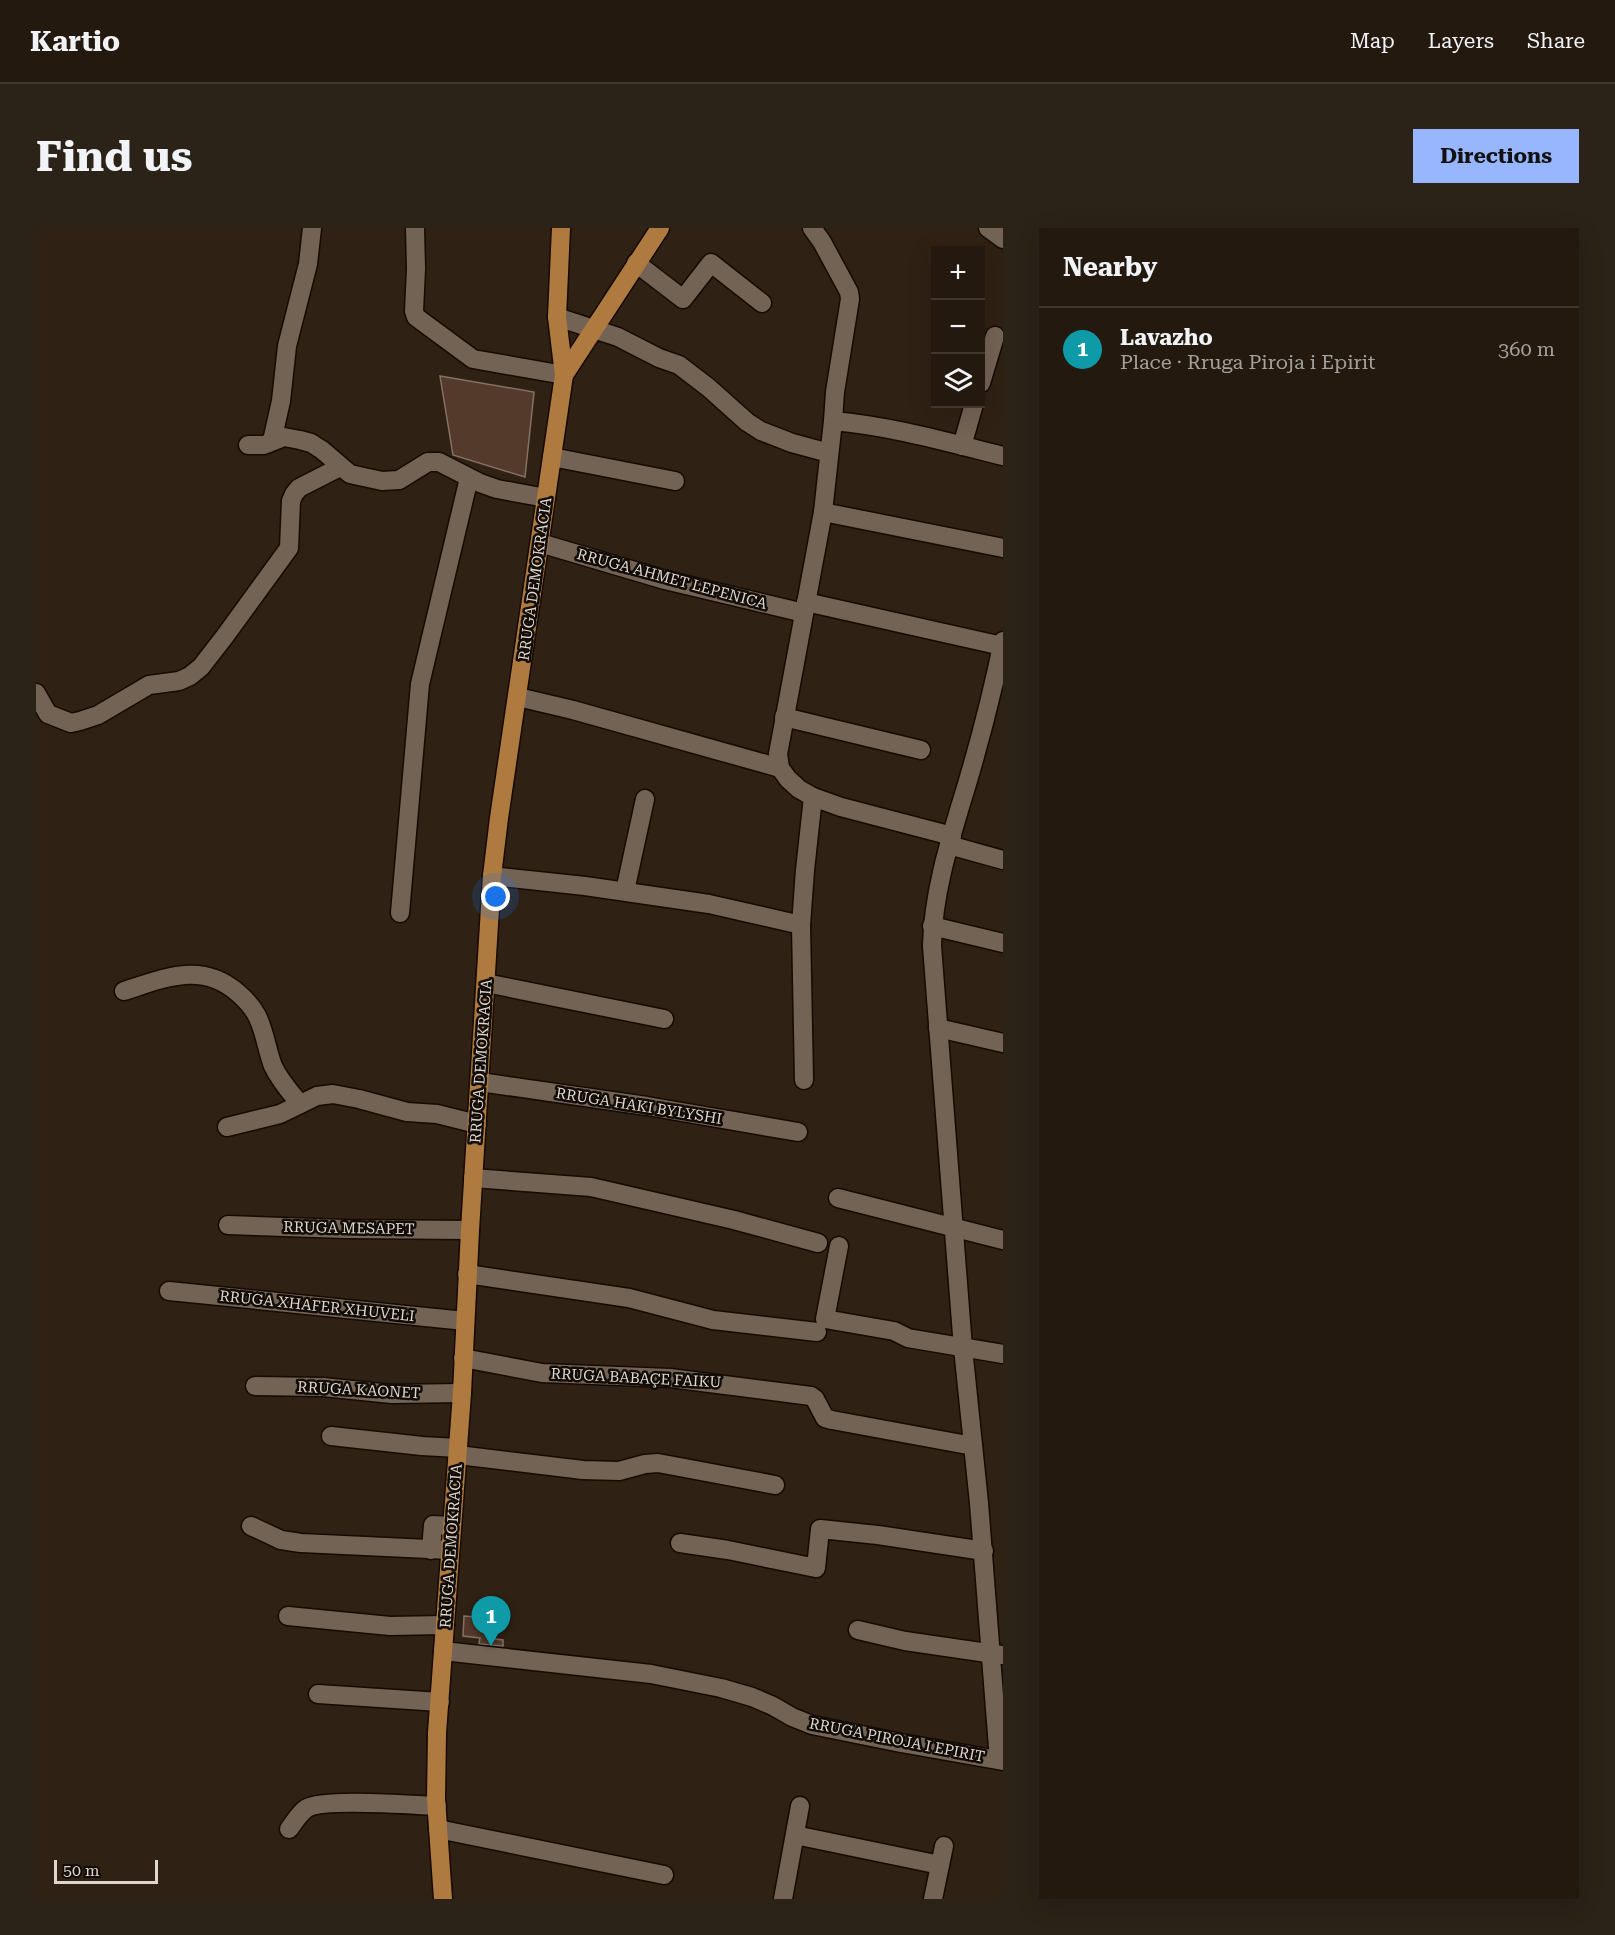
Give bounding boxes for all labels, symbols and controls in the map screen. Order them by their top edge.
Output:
text: Kartio [30,25,120,58]
text: Map [1350,29,1395,53]
text: Layers [1428,29,1494,53]
text: Share [1527,29,1585,53]
button: Directions [1413,129,1579,183]
text: Find us [36,132,193,181]
map controls [931,246,985,408]
button: + [931,246,985,300]
text: Nearby [1063,252,1157,282]
button: − [931,300,985,354]
text: Lavazho [1120,325,1213,350]
text: 1 [1077,337,1088,361]
text: 360 m [1498,337,1555,361]
text: Place · Rruga Piroja i Epirit [1120,350,1376,374]
button: layers [931,354,985,408]
street label: RRUGA DEMOKRACIA [515,496,555,662]
street label: RRUGA AHMET LEPENICA [575,545,770,613]
your location [481,882,510,911]
street label: RRUGA DEMOKRACIA [466,978,496,1144]
street label: RRUGA HAKI BYLYSHI [555,1084,723,1128]
street label: RRUGA MESAPET [283,1218,415,1238]
street label: RRUGA XHAFER XHUVELI [218,1287,416,1325]
street label: RRUGA BABAÇE FAIKU [550,1365,722,1391]
street label: RRUGA KAONET [297,1378,421,1402]
street label: RRUGA DEMOKRACIA [436,1463,466,1629]
pin: 1 [472,1596,510,1646]
street label: RRUGA PIROJA I EPIRIT [808,1714,986,1766]
scale bar [54,1857,158,1884]
text: 50 m [63,1861,100,1880]

